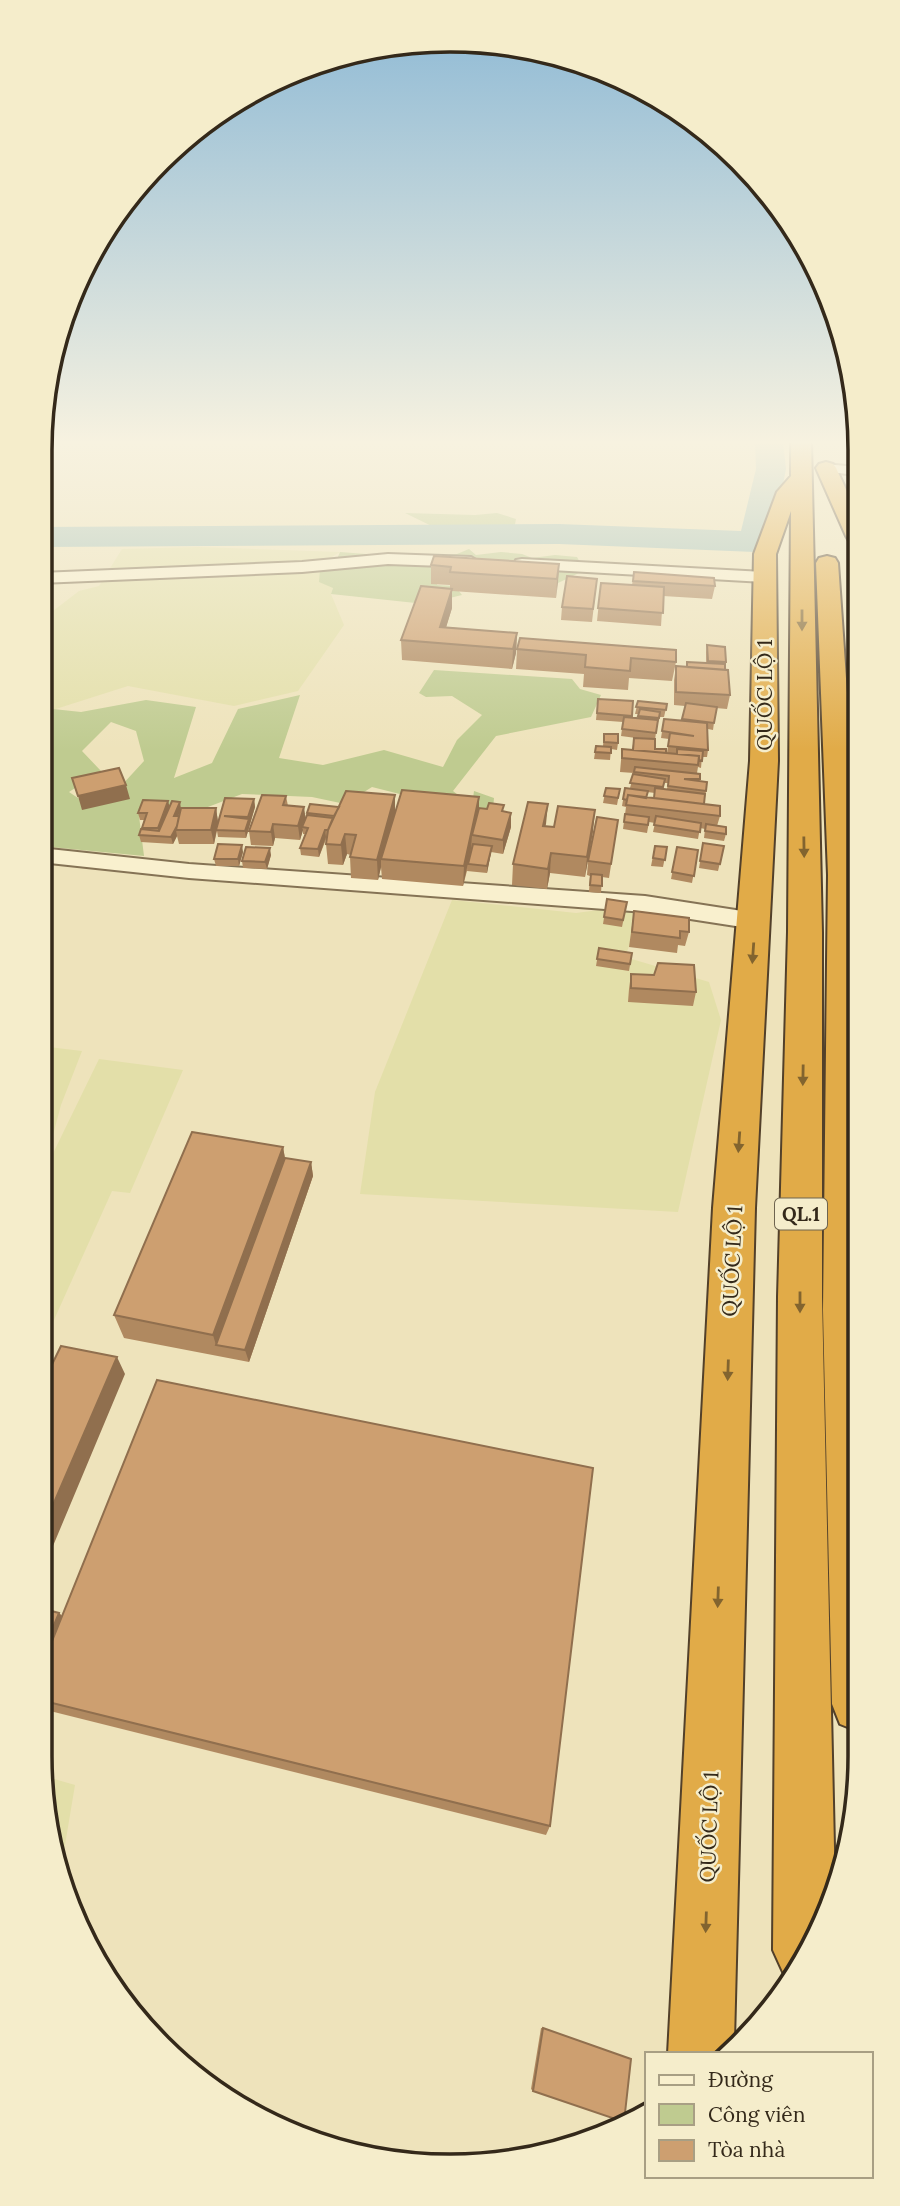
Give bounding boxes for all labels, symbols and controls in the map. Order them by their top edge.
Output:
one-way arrow [796,609,808,631]
street label: QUỐC LỘ 1 [750,639,778,751]
one-way arrow [799,836,810,858]
one-way arrow [747,942,758,964]
one-way arrow [797,1064,809,1086]
one-way arrow [733,1132,744,1154]
road number: QL.1 [775,1198,827,1230]
street label: QUỐC LỘ 1 [715,1205,748,1317]
one-way arrow [794,1291,806,1313]
one-way arrow [722,1359,733,1381]
one-way arrow [713,1586,724,1608]
street label: QUỐC LỘ 1 [693,1771,724,1883]
one-way arrow [700,1911,711,1933]
legend [645,2052,872,2178]
text: Đường [708,2066,773,2093]
text: Công viên [708,2101,806,2128]
text: Tòa nhà [708,2136,785,2163]

